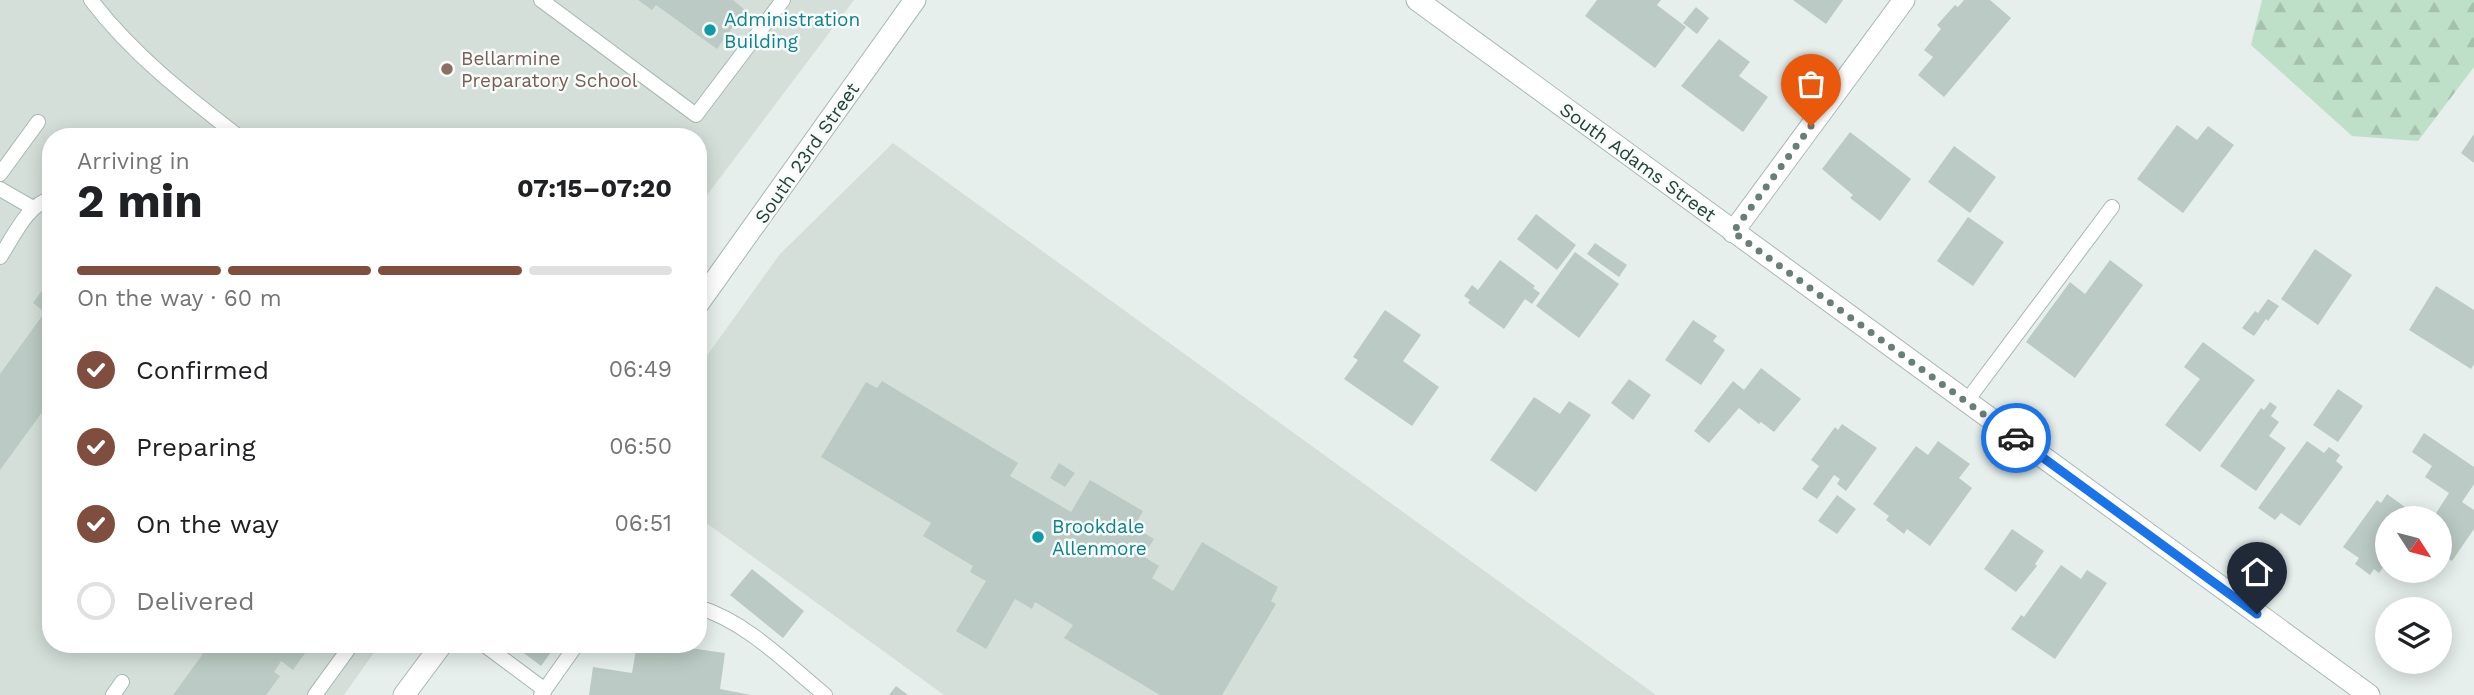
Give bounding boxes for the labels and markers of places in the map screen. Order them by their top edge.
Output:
place label: Administration Building [724,8,860,53]
marker: Administration Building [702,22,718,38]
place label: Bellarmine Preparatory School [461,47,638,92]
pin [1781,54,1841,126]
marker: Bellarmine Preparatory School [439,61,455,77]
place label: Brookdale Allenmore [1052,515,1147,560]
marker: Brookdale Allenmore [1030,529,1046,545]
pin [2227,542,2287,614]

